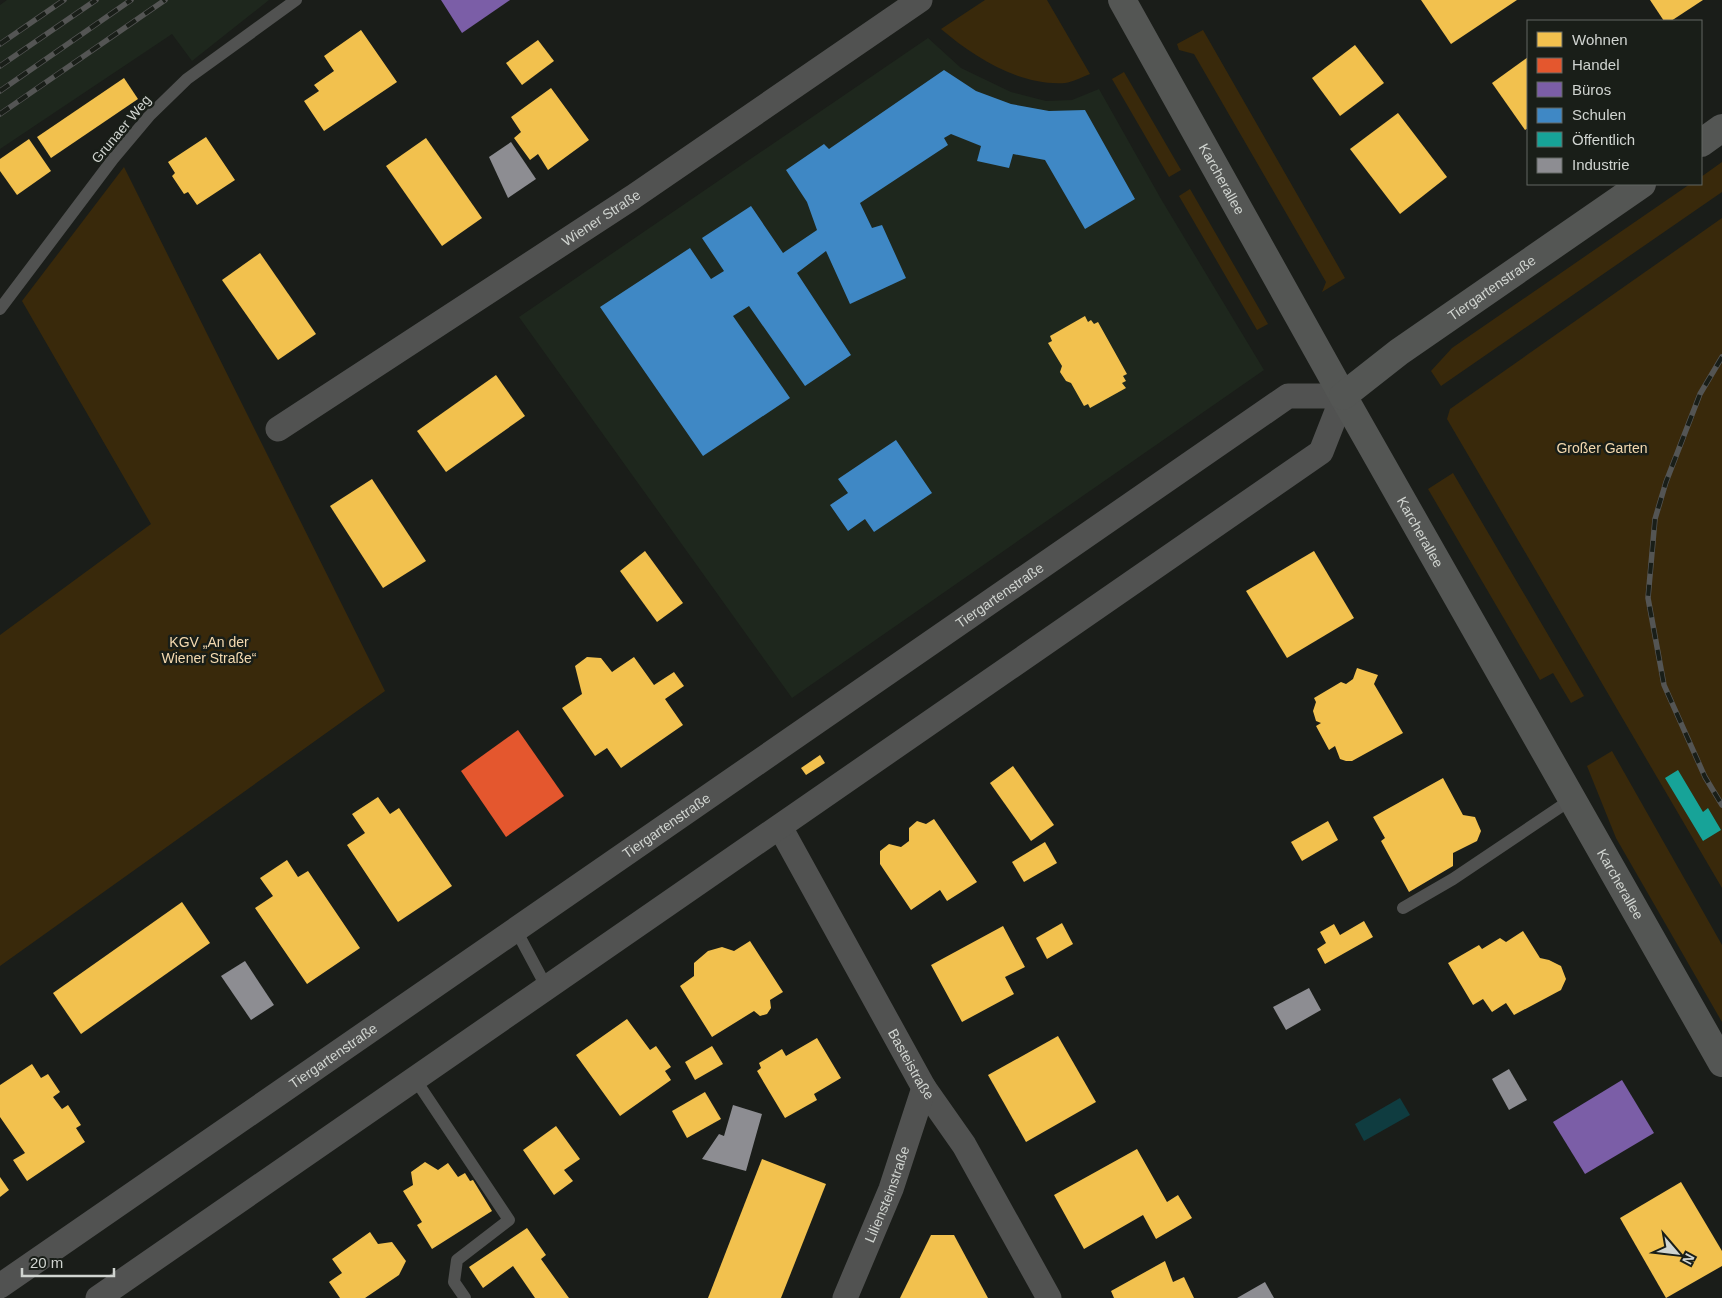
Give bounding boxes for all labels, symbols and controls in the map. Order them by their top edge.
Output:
legend [1527,20,1702,185]
text: Wohnen [1572,31,1628,48]
text: Handel [1572,56,1620,73]
text: Büros [1572,81,1611,98]
street label: Grunaer Weg [88,92,154,166]
text: Schulen [1572,106,1626,123]
text: Öffentlich [1572,131,1635,148]
street label: Karcherallee [1196,141,1248,217]
text: Industrie [1572,156,1630,173]
street label: Wiener Straße [559,186,644,249]
street label: Tiergartenstraße [1445,252,1539,324]
park label: Großer Garten [1556,440,1648,456]
street label: Karcherallee [1394,494,1447,570]
street label: Tiergartenstraße [953,559,1047,631]
park label: KGV „An der Wiener Straße“ [162,634,257,666]
street label: Tiergartenstraße [619,790,714,861]
street label: Karcherallee [1594,846,1647,923]
street label: Tiergartenstraße [286,1020,380,1092]
street label: Basteistraße [885,1026,938,1103]
street label: Liliensteinstraße [861,1144,913,1245]
north arrow [1652,1228,1702,1278]
scale bar [22,1246,115,1278]
text: N [1679,1251,1698,1267]
text: 20 m [30,1254,63,1271]

